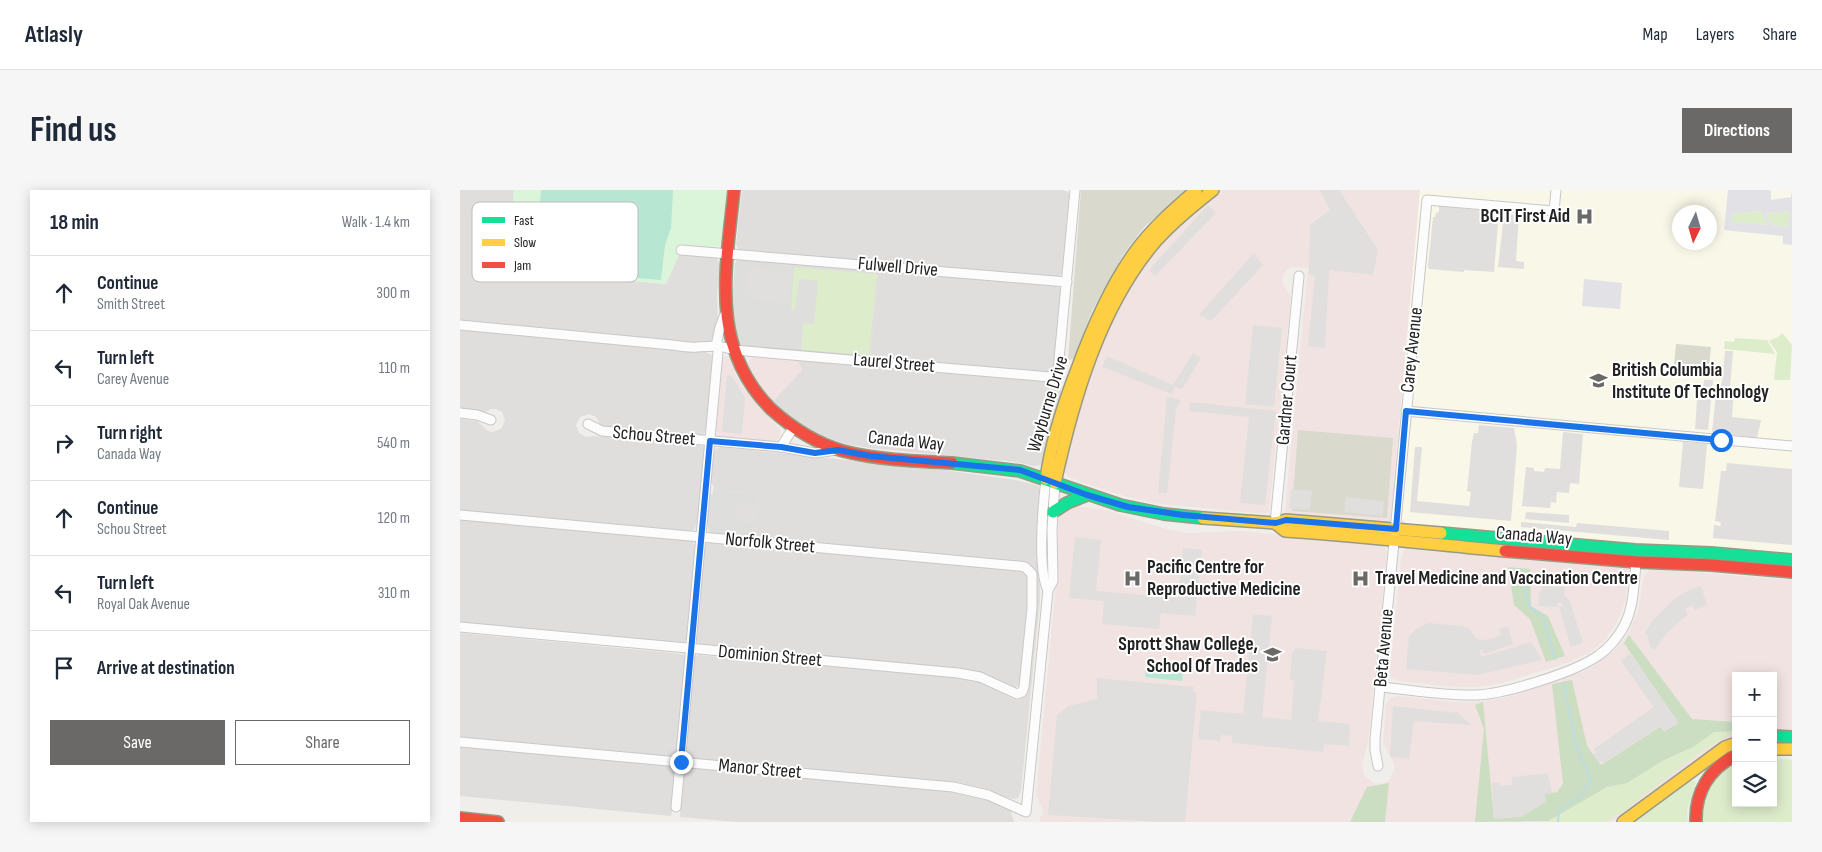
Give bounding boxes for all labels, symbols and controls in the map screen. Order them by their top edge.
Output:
text: Atlasly [25,20,83,49]
text: Map [1643,24,1668,45]
text: Layers [1696,24,1735,45]
text: Share [1763,24,1797,45]
button: Directions [1682,108,1792,153]
text: Find us [30,109,117,152]
legend [472,202,638,282]
place label: BCIT First Aid [1481,205,1570,228]
north arrow [1672,205,1717,250]
hospital icon: BCIT First Aid [1574,206,1594,226]
text: 18 min [50,210,99,235]
text: Fast [514,212,534,229]
text: Walk · 1.4 km [342,213,410,232]
text: Slow [514,234,536,251]
street label: Fulwell Drive [857,252,939,282]
text: Jam [513,257,531,274]
text: Continue [97,272,158,295]
icon: ahead [50,279,78,307]
text: 300 m [376,284,410,303]
text: Smith Street [97,295,165,314]
street label: Carey Avenue [1396,306,1428,394]
text: Turn left [97,347,154,370]
street label: Laurel Street [852,348,936,378]
street label: Wayburne Drive [1022,353,1074,455]
icon: left [50,354,78,382]
street label: Gardner Court [1272,354,1302,446]
text: 110 m [379,359,410,378]
place label: British Columbia Institute Of Technology [1612,359,1769,404]
text: Carey Avenue [97,370,169,389]
school or university icon: British Columbia Institute Of Technology [1588,371,1608,391]
street label: Schou Street [612,421,696,451]
text: Turn right [97,422,162,445]
street label: Canada Way [867,426,946,456]
icon: right [50,429,78,457]
route start [1710,429,1733,452]
text: 540 m [377,434,410,453]
text: Canada Way [97,445,161,464]
text: Continue [97,497,158,520]
icon: ahead [50,504,78,532]
text: 120 m [378,509,410,528]
text: Schou Street [97,520,167,539]
street label: Canada Way [1495,521,1574,551]
street label: Norfolk Street [724,528,816,558]
place label: Pacific Centre for Reproductive Medicine [1147,556,1301,601]
place label: Travel Medicine and Vaccination Centre [1375,567,1638,590]
hospital icon: Pacific Centre for Reproductive Medicine [1123,568,1143,588]
hospital icon: Travel Medicine and Vaccination Centre [1351,568,1371,588]
text: Turn left [97,572,154,595]
icon: left [50,579,78,607]
text: 310 m [378,584,410,603]
text: Royal Oak Avenue [97,595,190,614]
street label: Beta Avenue [1369,608,1399,688]
place label: Sprott Shaw College, School Of Trades [1118,633,1258,678]
street label: Dominion Street [717,640,823,672]
school or university icon: Sprott Shaw College, School Of Trades [1262,645,1282,665]
icon: arrive [50,654,78,682]
text: Arrive at destination [97,657,235,680]
map controls [1732,672,1777,807]
button: + [1732,672,1777,717]
button: − [1732,717,1777,762]
button: Save [50,720,225,765]
button: Share [235,720,410,765]
route end [670,751,693,774]
street label: Manor Street [718,754,803,784]
button: layers [1732,762,1777,807]

